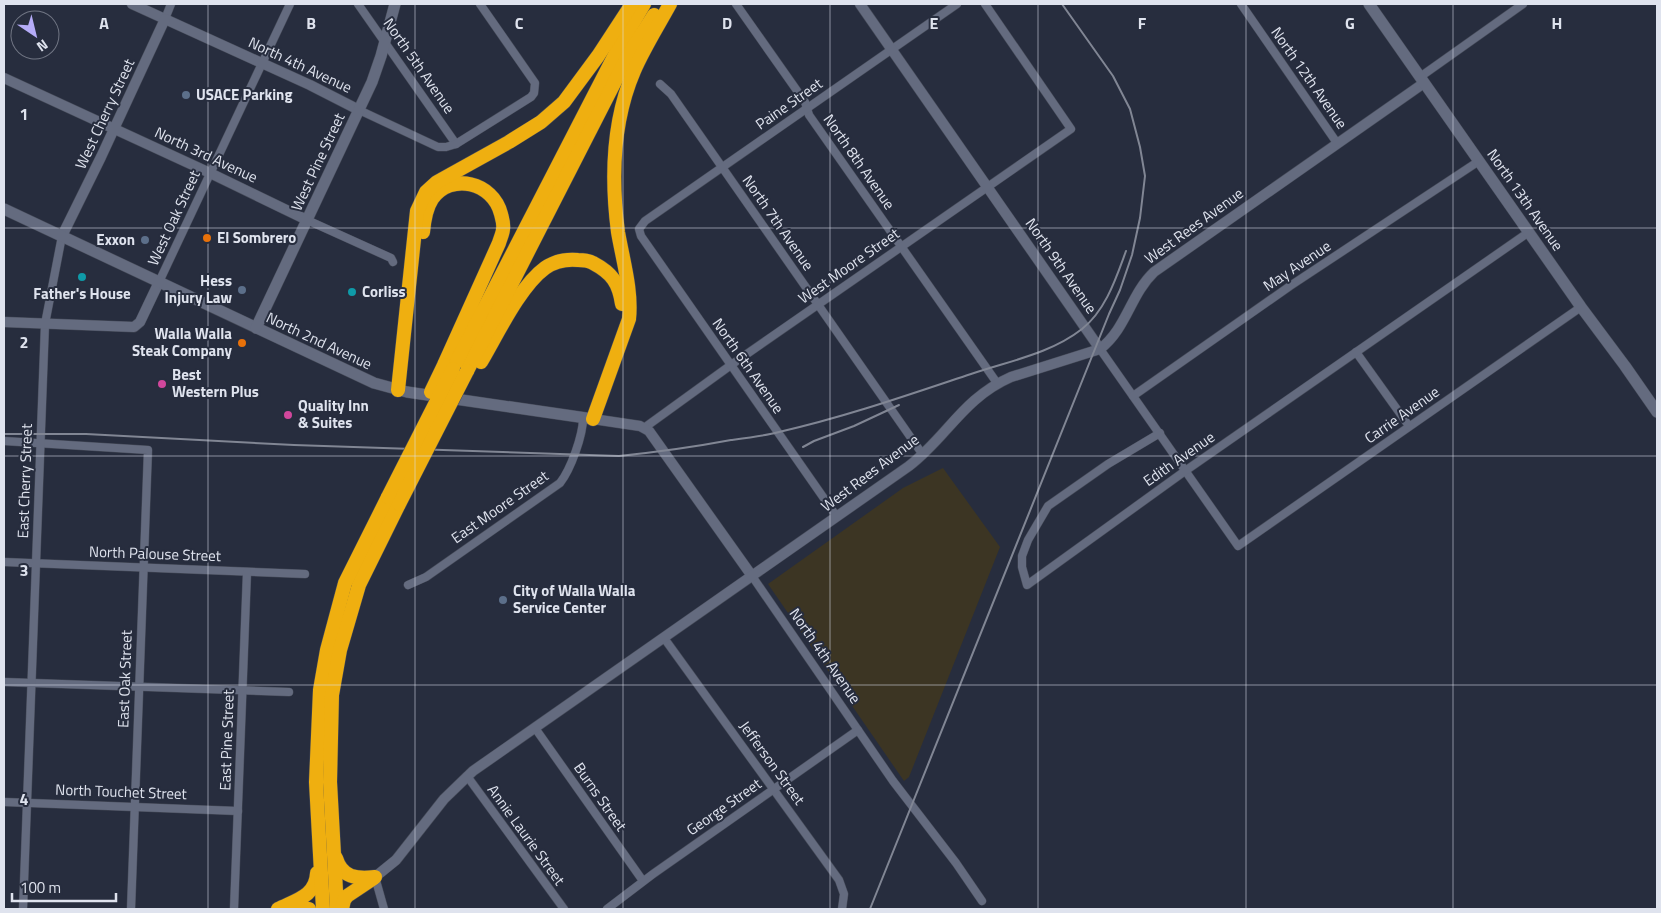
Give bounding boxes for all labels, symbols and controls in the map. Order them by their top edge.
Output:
north arrow [10,10,60,60]
text: A [99,11,109,35]
text: B [306,11,316,35]
text: C [515,11,524,35]
text: D [722,11,732,35]
text: E [930,11,939,35]
text: F [1138,11,1147,35]
text: G [1345,11,1355,35]
text: H [1552,11,1562,35]
street label: North 5th Avenue [378,13,461,118]
street label: North 12th Avenue [1266,22,1353,134]
street label: North 4th Avenue [245,31,356,99]
text: N [33,35,53,57]
street label: West Cherry Street [69,54,141,173]
street label: Paine Street [750,72,828,135]
place label: USACE Parking [196,83,292,106]
marker: USACE Parking [180,89,192,101]
text: 1 [20,102,28,126]
street label: West Pine Street [285,108,351,215]
street label: North 8th Avenue [818,109,901,214]
street label: North 3rd Avenue [151,121,262,189]
street label: North 13th Avenue [1482,144,1569,256]
street label: West Oak Street [141,166,206,269]
street label: North 7th Avenue [737,170,820,275]
street label: West Rees Avenue [1139,182,1248,269]
street label: North 9th Avenue [1020,213,1103,318]
street label: West Moore Street [793,222,905,309]
place label: El Sombrero [217,226,296,249]
place label: Exxon [96,228,135,251]
marker: El Sombrero [201,232,213,244]
marker: Exxon [139,234,151,246]
street label: May Avenue [1258,234,1335,297]
place label: Hess Injury Law [165,269,232,309]
marker: Father's House [76,271,88,283]
place label: Corliss [362,280,406,303]
place label: Father's House [33,282,131,305]
marker: Hess Injury Law [236,284,248,296]
marker: Corliss [346,286,358,298]
street label: North 2nd Avenue [263,306,376,375]
street label: North 6th Avenue [707,313,790,418]
place label: Walla Walla Steak Company [132,322,232,362]
text: 2 [20,330,28,354]
marker: Walla Walla Steak Company [236,337,248,349]
place label: Best Western Plus [172,363,259,403]
marker: Best Western Plus [156,378,168,390]
street label: Carrie Avenue [1359,380,1444,449]
place label: Quality Inn & Suites [298,394,369,434]
marker: Quality Inn & Suites [282,409,294,421]
street label: East Cherry Street [11,423,38,539]
street label: Edith Avenue [1138,425,1219,492]
street label: West Rees Avenue [816,428,924,517]
street label: East Moore Street [446,464,554,549]
street label: North Palouse Street [89,540,222,567]
text: 3 [20,558,28,582]
place label: City of Walla Walla Service Center [513,579,636,619]
marker: City of Walla Walla Service Center [497,594,509,606]
street label: North 4th Avenue [784,603,867,708]
street label: East Oak Street [111,629,138,728]
street label: East Pine Street [213,688,240,791]
street label: Jefferson Street [734,716,811,810]
street label: Burns Street [568,758,633,836]
street label: George Street [681,772,767,841]
street label: North Touchet Street [55,778,188,805]
street label: Annie Laurie Street [482,779,571,891]
text: 4 [20,787,29,811]
scale bar [12,870,116,902]
text: 100 m [20,876,61,899]

